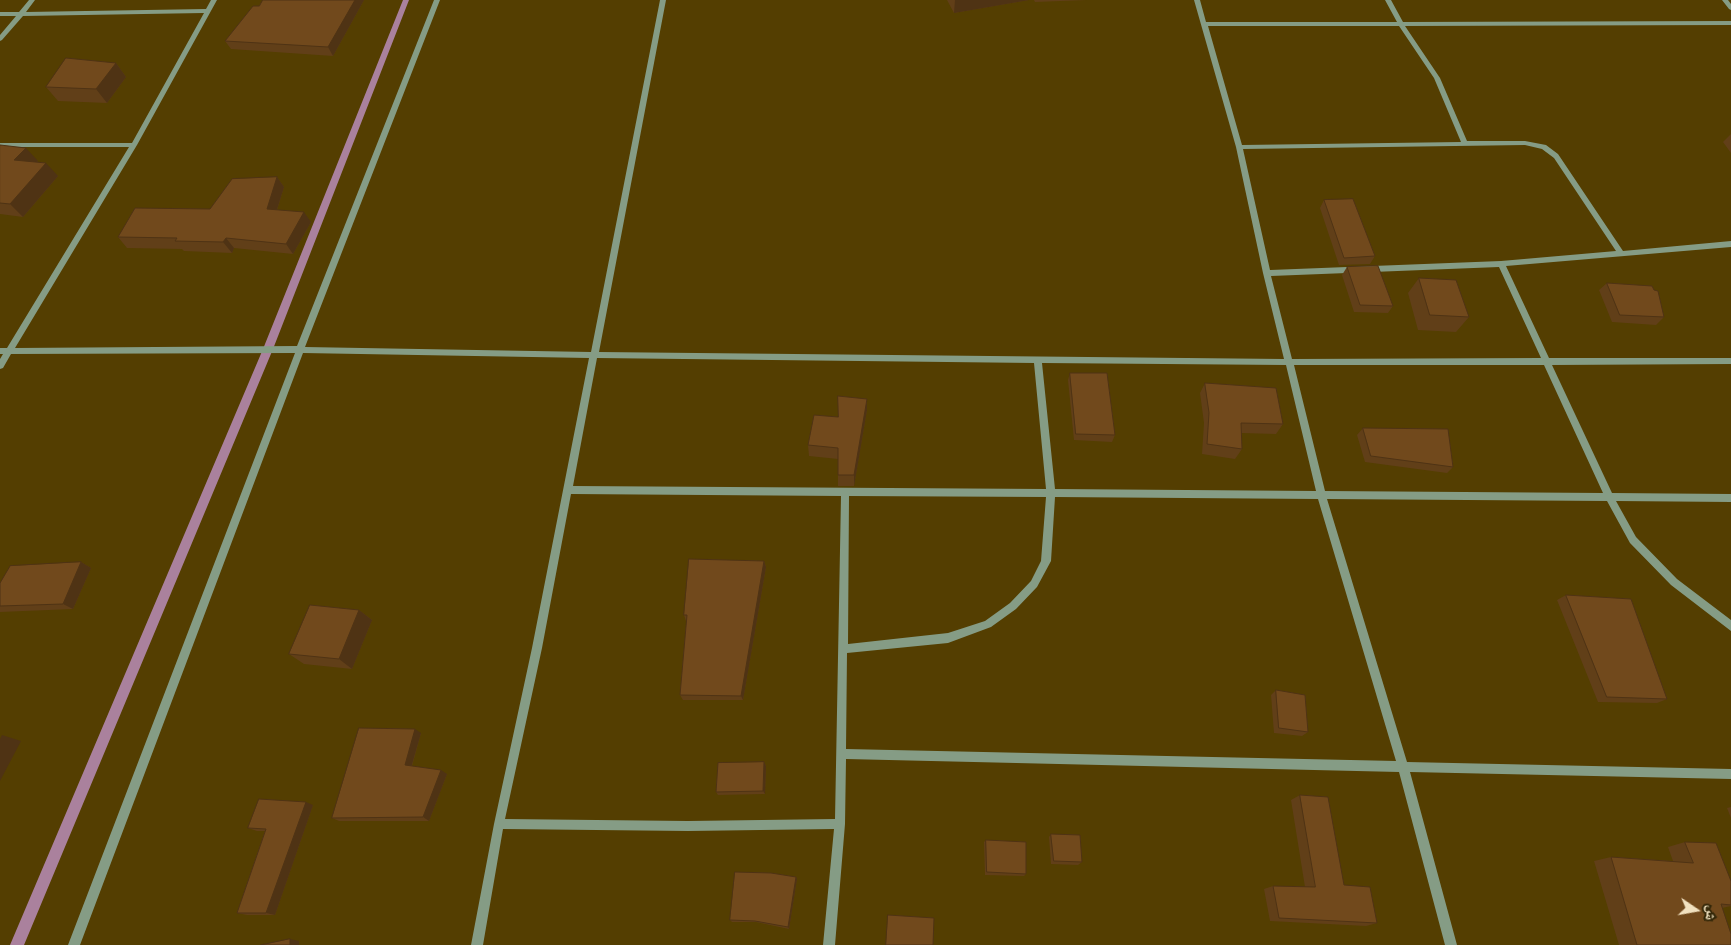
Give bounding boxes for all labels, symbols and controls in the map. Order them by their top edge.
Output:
north arrow [1671,885,1721,935]
text: ش [1701,904,1721,922]

